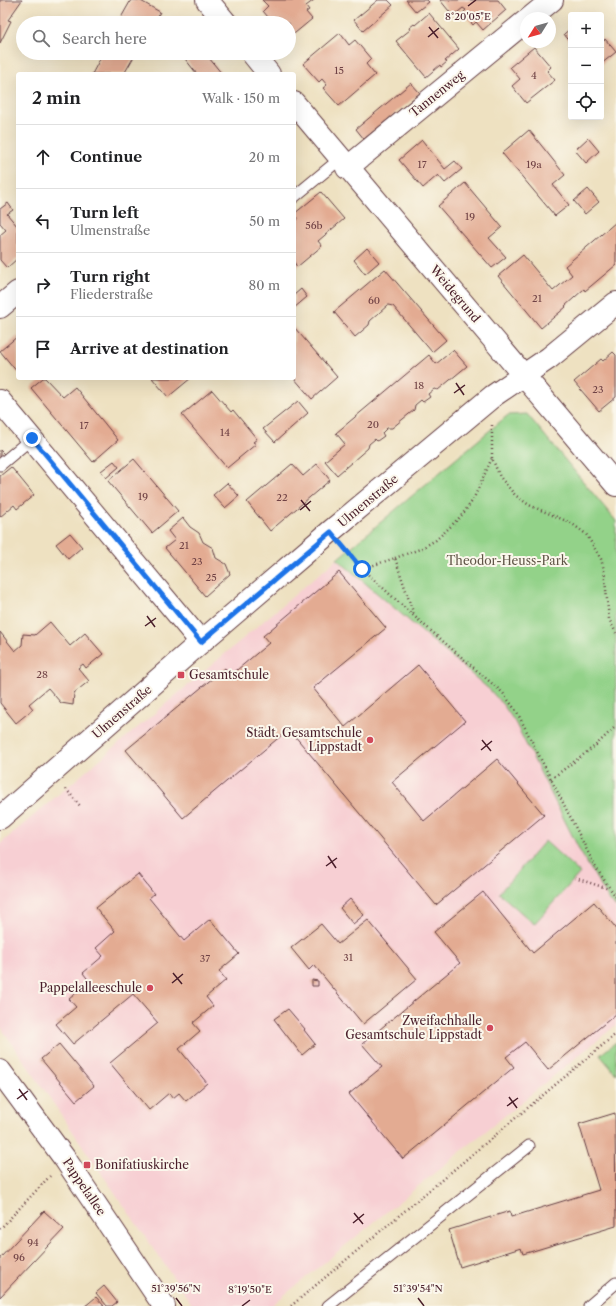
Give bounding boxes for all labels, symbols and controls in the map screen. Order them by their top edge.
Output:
text: 8°20'05"E [445,10,491,23]
north arrow [520,12,556,48]
map controls [568,12,604,120]
button: + [568,12,604,48]
search box [16,16,296,60]
icon: search [30,27,52,49]
text: Search here [62,29,147,48]
button: − [568,48,604,84]
house number: 15 [334,64,344,77]
street label: Tannenweg [406,67,467,120]
house number: 4 [531,69,537,82]
button: locate [568,84,604,120]
text: 2 min [32,88,81,108]
text: Walk · 150 m [202,90,280,106]
icon: ahead [32,146,54,168]
text: Continue [70,147,142,166]
text: 20 m [249,149,280,165]
house number: 17 [417,158,427,171]
house number: 19a [526,158,542,171]
text: Turn left [70,203,139,222]
icon: left [32,210,54,232]
house number: 19 [465,210,475,223]
text: 50 m [249,213,280,229]
house number: 56b [305,219,323,232]
text: Ulmenstraße [70,222,150,238]
street label: Weidegrund [426,261,484,326]
text: Turn right [70,267,150,286]
icon: right [32,274,54,296]
text: 80 m [248,277,280,293]
text: Fliederstraße [70,286,153,302]
house number: 21 [532,292,543,305]
house number: 60 [368,294,380,307]
icon: arrive [32,338,54,360]
text: Arrive at destination [70,339,229,358]
house number: 18 [414,379,424,392]
house number: 23 [592,383,604,396]
house number: 20 [367,418,379,431]
house number: 17 [79,419,89,432]
house number: 14 [220,426,230,439]
route end [23,429,41,447]
street label: Ulmenstraße [335,471,401,530]
house number: 19 [138,490,148,503]
house number: 22 [276,491,288,504]
house number: 21 [179,539,190,552]
park label: Theodor-Heuss-Park [446,553,569,568]
house number: 23 [191,555,203,568]
route start [353,560,371,578]
house number: 25 [205,571,217,584]
place label: Gesamtschule [189,667,269,682]
house number: 28 [36,668,48,681]
marker: Gesamtschule [176,670,186,680]
street label: Ulmenstraße [89,682,155,742]
place label: Städt. Gesamtschule Lippstadt [246,725,363,754]
marker: Städt. Gesamtschule Lippstadt [365,735,375,745]
house number: 31 [343,951,354,964]
house number: 37 [200,952,210,965]
place label: Pappelalleeschule [39,980,142,995]
marker: Pappelalleeschule [145,983,155,993]
place label: Zweifachhalle Gesamtschule Lippstadt [345,1013,483,1042]
marker: Zweifachhalle Gesamtschule Lippstadt [485,1023,495,1033]
street label: Pappelallee [60,1155,109,1219]
place label: Bonifatiuskirche [95,1157,189,1172]
marker: Bonifatiuskirche [82,1160,92,1170]
house number: 94 [27,1236,39,1249]
house number: 96 [13,1251,25,1264]
text: 51°39'56"N [151,1282,201,1295]
text: 51°39'54"N [393,1282,443,1295]
text: 8°19'50"E [228,1283,272,1296]

